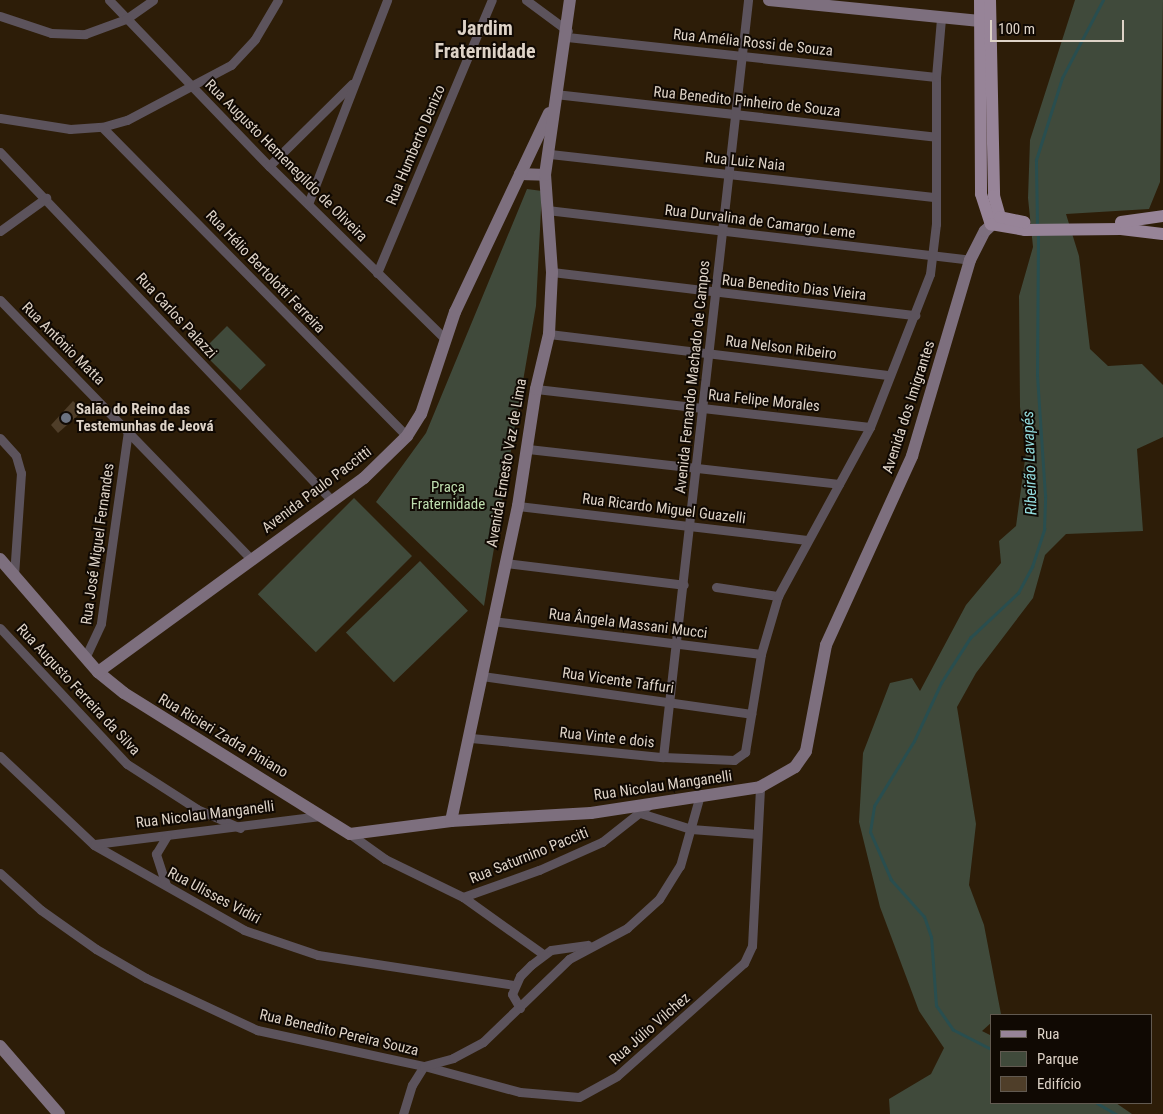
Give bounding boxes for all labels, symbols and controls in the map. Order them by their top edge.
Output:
scale bar [993,10,1127,42]
district label: Jardim Fraternidade [434,17,536,64]
text: 100 m [998,20,1035,38]
street label: Rua Amélia Rossi de Souza [672,26,834,60]
street label: Rua Augusto Hemenegildo de Oliveira [201,76,371,246]
street label: Rua Humberto Denizo [383,82,449,208]
street label: Rua Benedito Pinheiro de Souza [653,83,841,121]
street label: Rua Luiz Naia [704,149,786,175]
street label: Rua Durvalina de Camargo Leme [664,201,856,243]
street label: Rua Hélio Bertolotti Ferreira [202,207,328,337]
street label: Avenida Fernando Machado de Campos [672,260,714,494]
street label: Rua Carlos Palazzi [132,270,220,362]
street label: Rua Benedito Dias Vieira [721,271,867,305]
street label: Rua Antônio Matta [18,299,108,389]
street label: Rua Nelson Ribeiro [724,332,838,364]
street label: Avenida dos Imigrantes [879,338,939,476]
street label: Avenida Ernesto Vaz de Lima [483,377,531,549]
street label: Rua Felipe Morales [707,386,821,416]
place label: Salão do Reino das Testemunhas de Jeová [76,400,213,435]
water label: Ribeirão Lavapés [1019,411,1041,515]
marker: Salão do Reino das Testemunhas de Jeová [60,412,72,424]
street label: Avenida Paulo Paccitti [259,443,375,537]
street label: Rua José Miguel Fernandes [78,462,118,626]
park label: Praça Fraternidade [411,478,485,513]
street label: Rua Ricardo Miguel Guazelli [581,490,747,528]
street label: Rua Ângela Massani Mucci [548,605,708,643]
street label: Rua Augusto Ferreira da Silva [12,621,144,759]
street label: Rua Vicente Taffuri [561,664,675,698]
street label: Rua Ricieri Zadra Piniano [155,690,291,782]
street label: Rua Vinte e dois [559,724,655,752]
street label: Rua Nicolau Manganelli [593,767,733,805]
street label: Rua Nicolau Manganelli [135,798,275,832]
street label: Rua Saturnino Pacciti [467,824,591,888]
street label: Rua Ulisses Vidiri [164,864,264,928]
street label: Rua Júlio Vilchez [606,989,694,1069]
street label: Rua Benedito Pereira Souza [258,1006,420,1060]
legend [990,1014,1153,1104]
text: Rua [1037,1025,1059,1043]
text: Parque [1037,1050,1079,1068]
text: Edifício [1037,1075,1081,1093]

